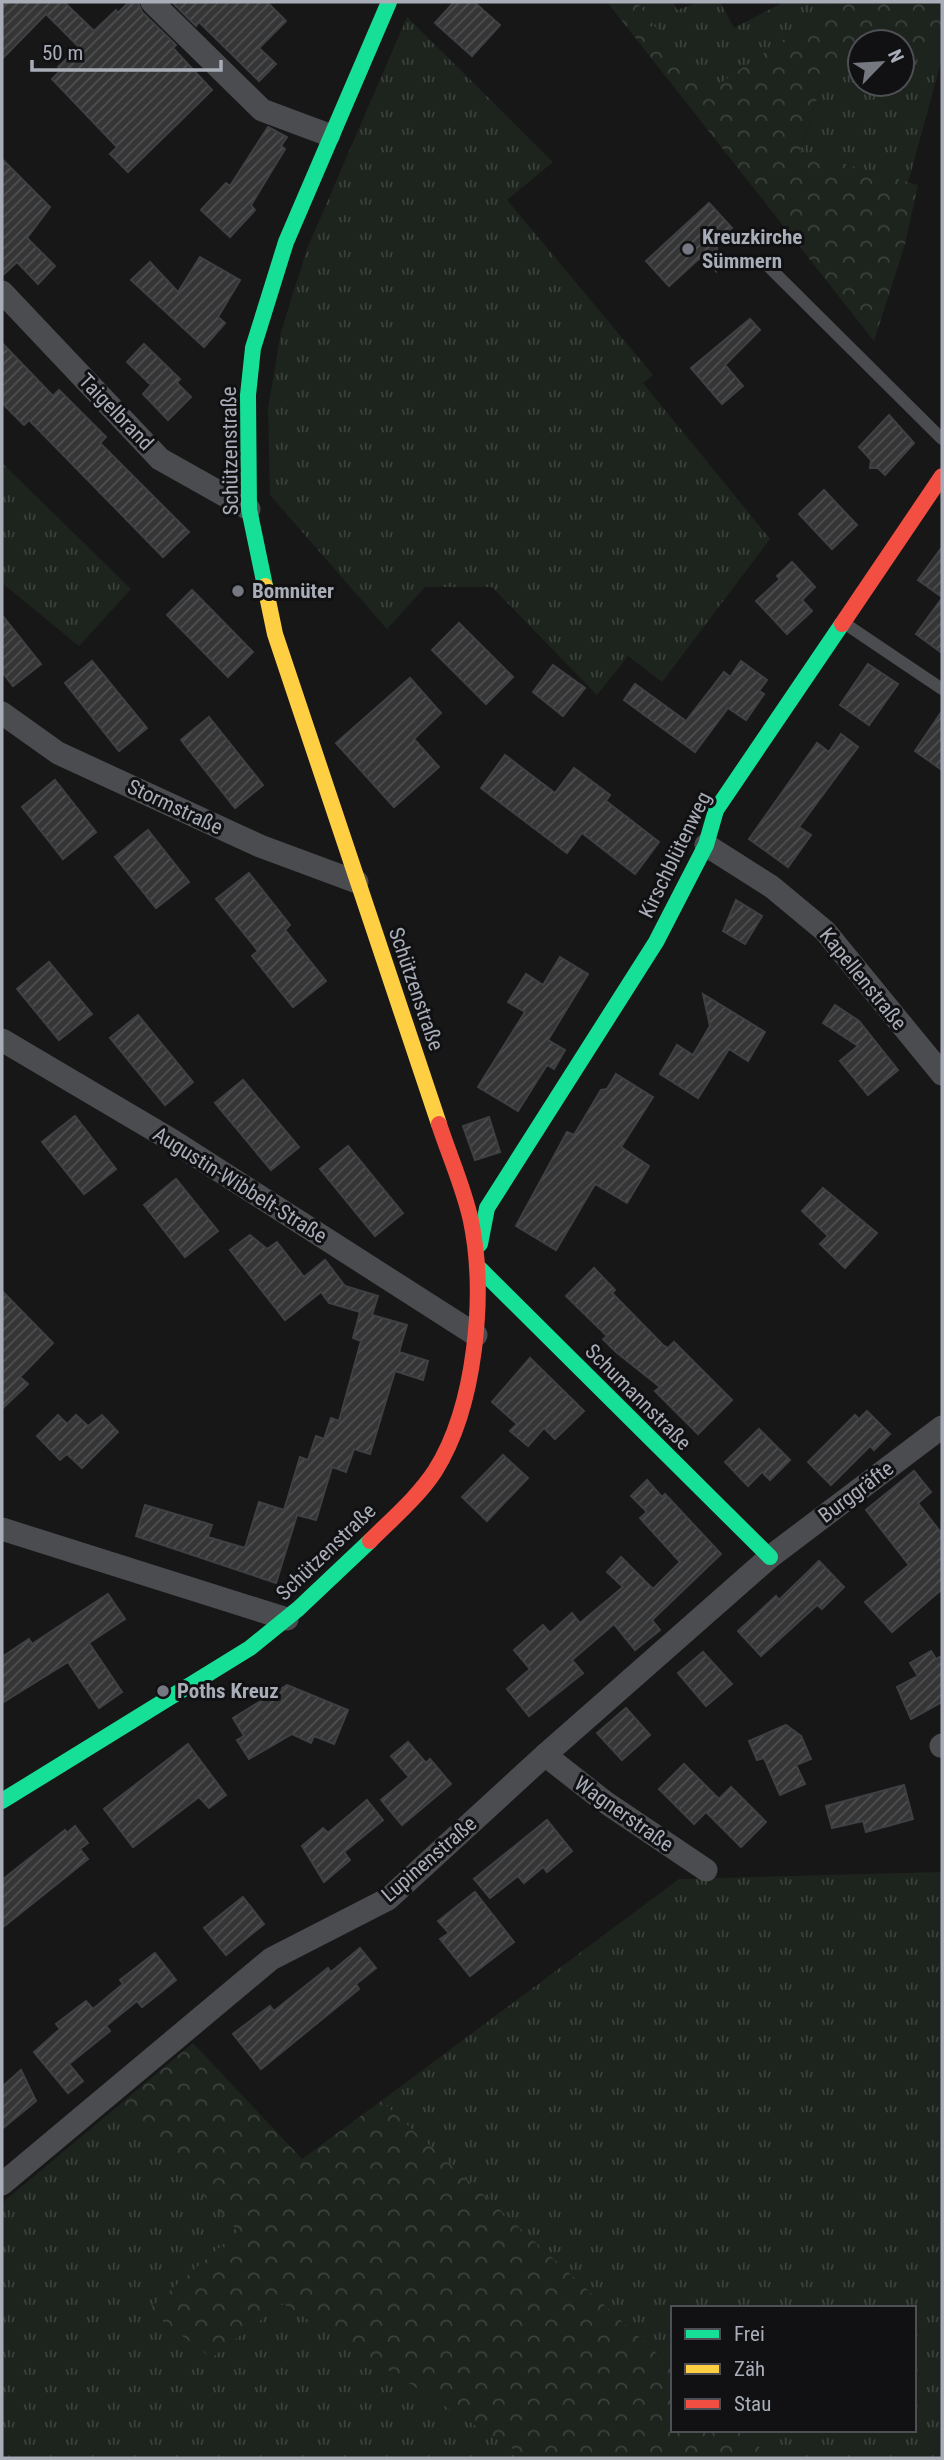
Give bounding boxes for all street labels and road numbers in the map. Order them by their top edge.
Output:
street label: Taigelbrand [74,369,158,455]
street label: Schützenstraße [217,386,243,516]
street label: Stormstraße [124,775,227,840]
street label: Kirschblütenweg [634,788,716,922]
street label: Kapellenstraße [815,923,911,1035]
street label: Schützenstraße [384,924,448,1054]
street label: Augustin-Wibbelt-Straße [149,1122,331,1248]
street label: Schumannstraße [580,1339,696,1455]
street label: Burggräfte [814,1456,898,1528]
street label: Schützenstraße [271,1499,381,1605]
street label: Wagnerstraße [570,1771,678,1857]
street label: Lupinenstraße [377,1811,481,1907]

